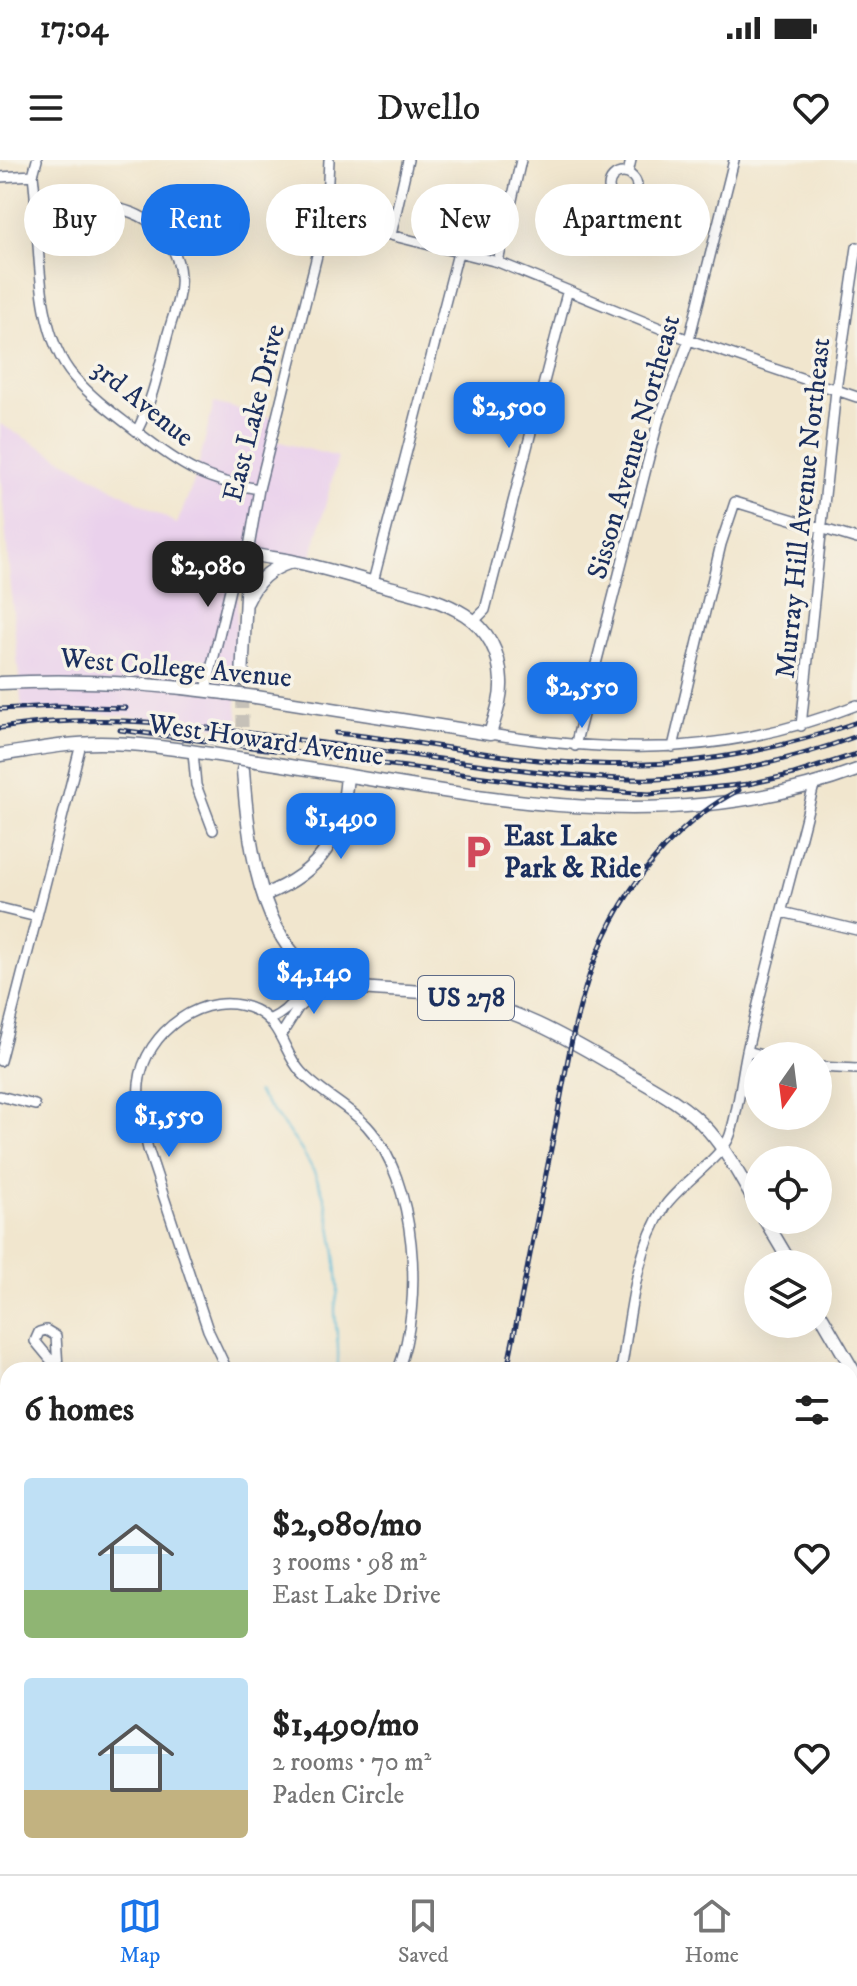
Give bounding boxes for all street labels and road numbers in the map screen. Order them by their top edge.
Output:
street label: Sisson Avenue Northeast [580,311,688,583]
street label: East Lake Drive [215,321,293,505]
street label: Murray Hill Avenue Northeast [768,336,838,680]
street label: 3rd Avenue [85,351,201,455]
street label: West College Avenue [58,640,293,696]
street label: West Howard Avenue [145,706,386,774]
road number: US 278 [418,976,514,1020]

